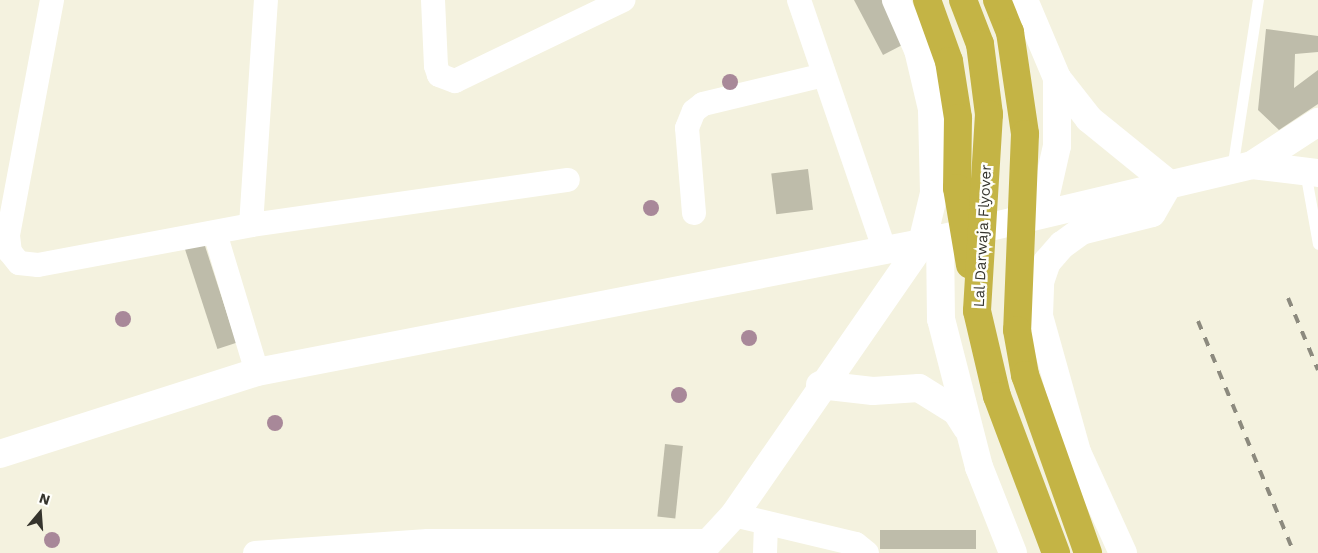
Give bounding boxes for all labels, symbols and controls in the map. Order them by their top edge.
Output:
street label: Lal Darwaja Flyover [970,164,996,308]
north arrow [15,488,65,538]
text: N [37,490,52,508]

